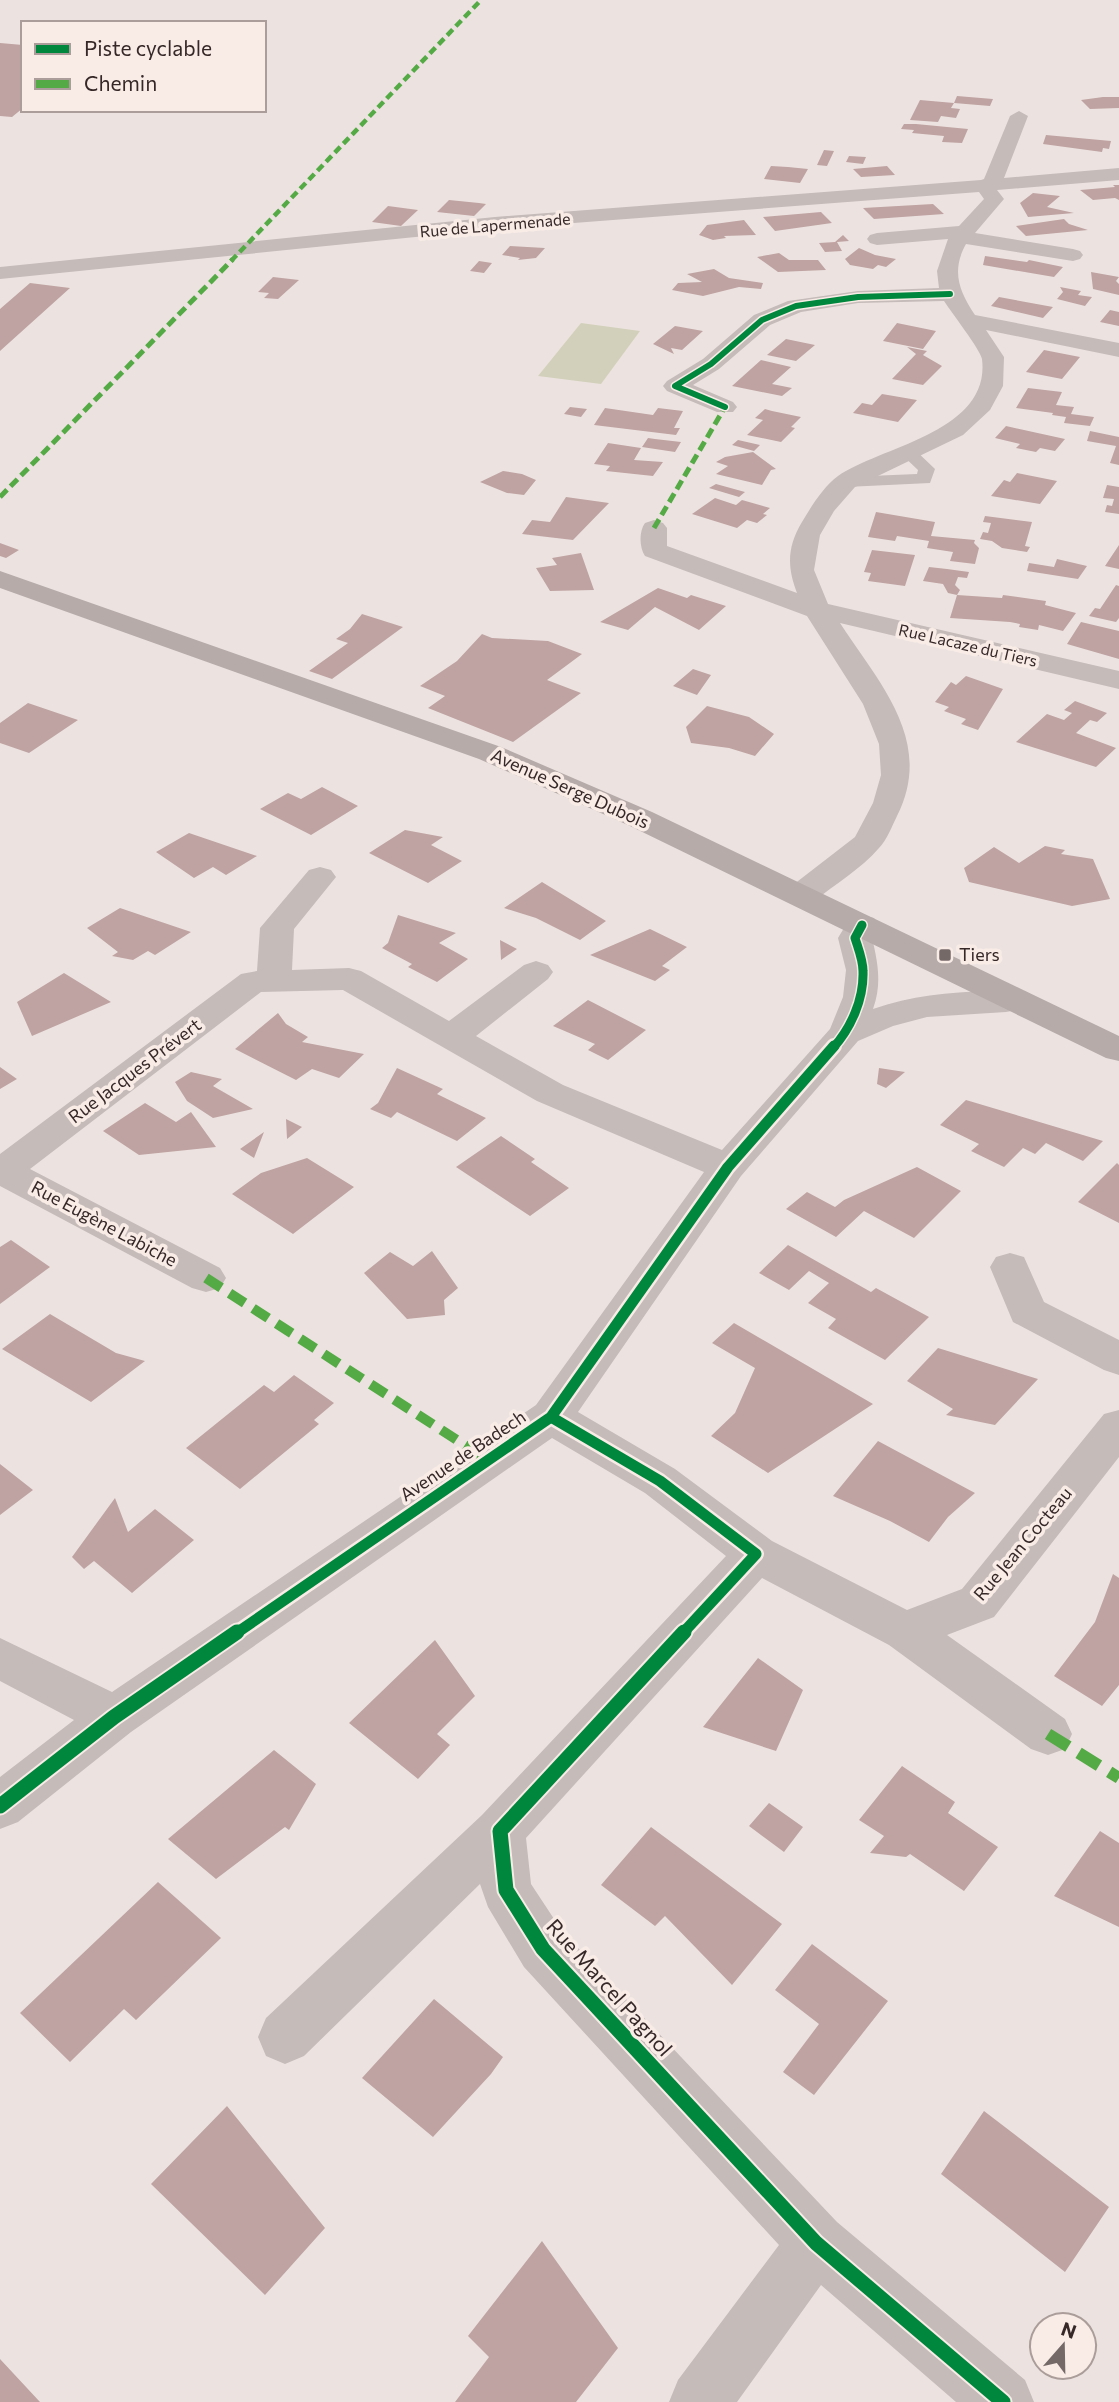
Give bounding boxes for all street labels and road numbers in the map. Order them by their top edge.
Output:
street label: Rue de Lapermenade [419,208,571,241]
street label: Rue Lacaze du Tiers [897,619,1039,670]
street label: Avenue Serge Dubois [488,743,653,833]
street label: Rue Jacques Prévert [64,1013,205,1127]
street label: Rue Eugène Labiche [28,1175,181,1271]
street label: Avenue de Badech [395,1405,530,1505]
street label: Rue Jean Cocteau [968,1482,1076,1604]
street label: Rue Marcel Pagnol [542,1913,678,2061]

